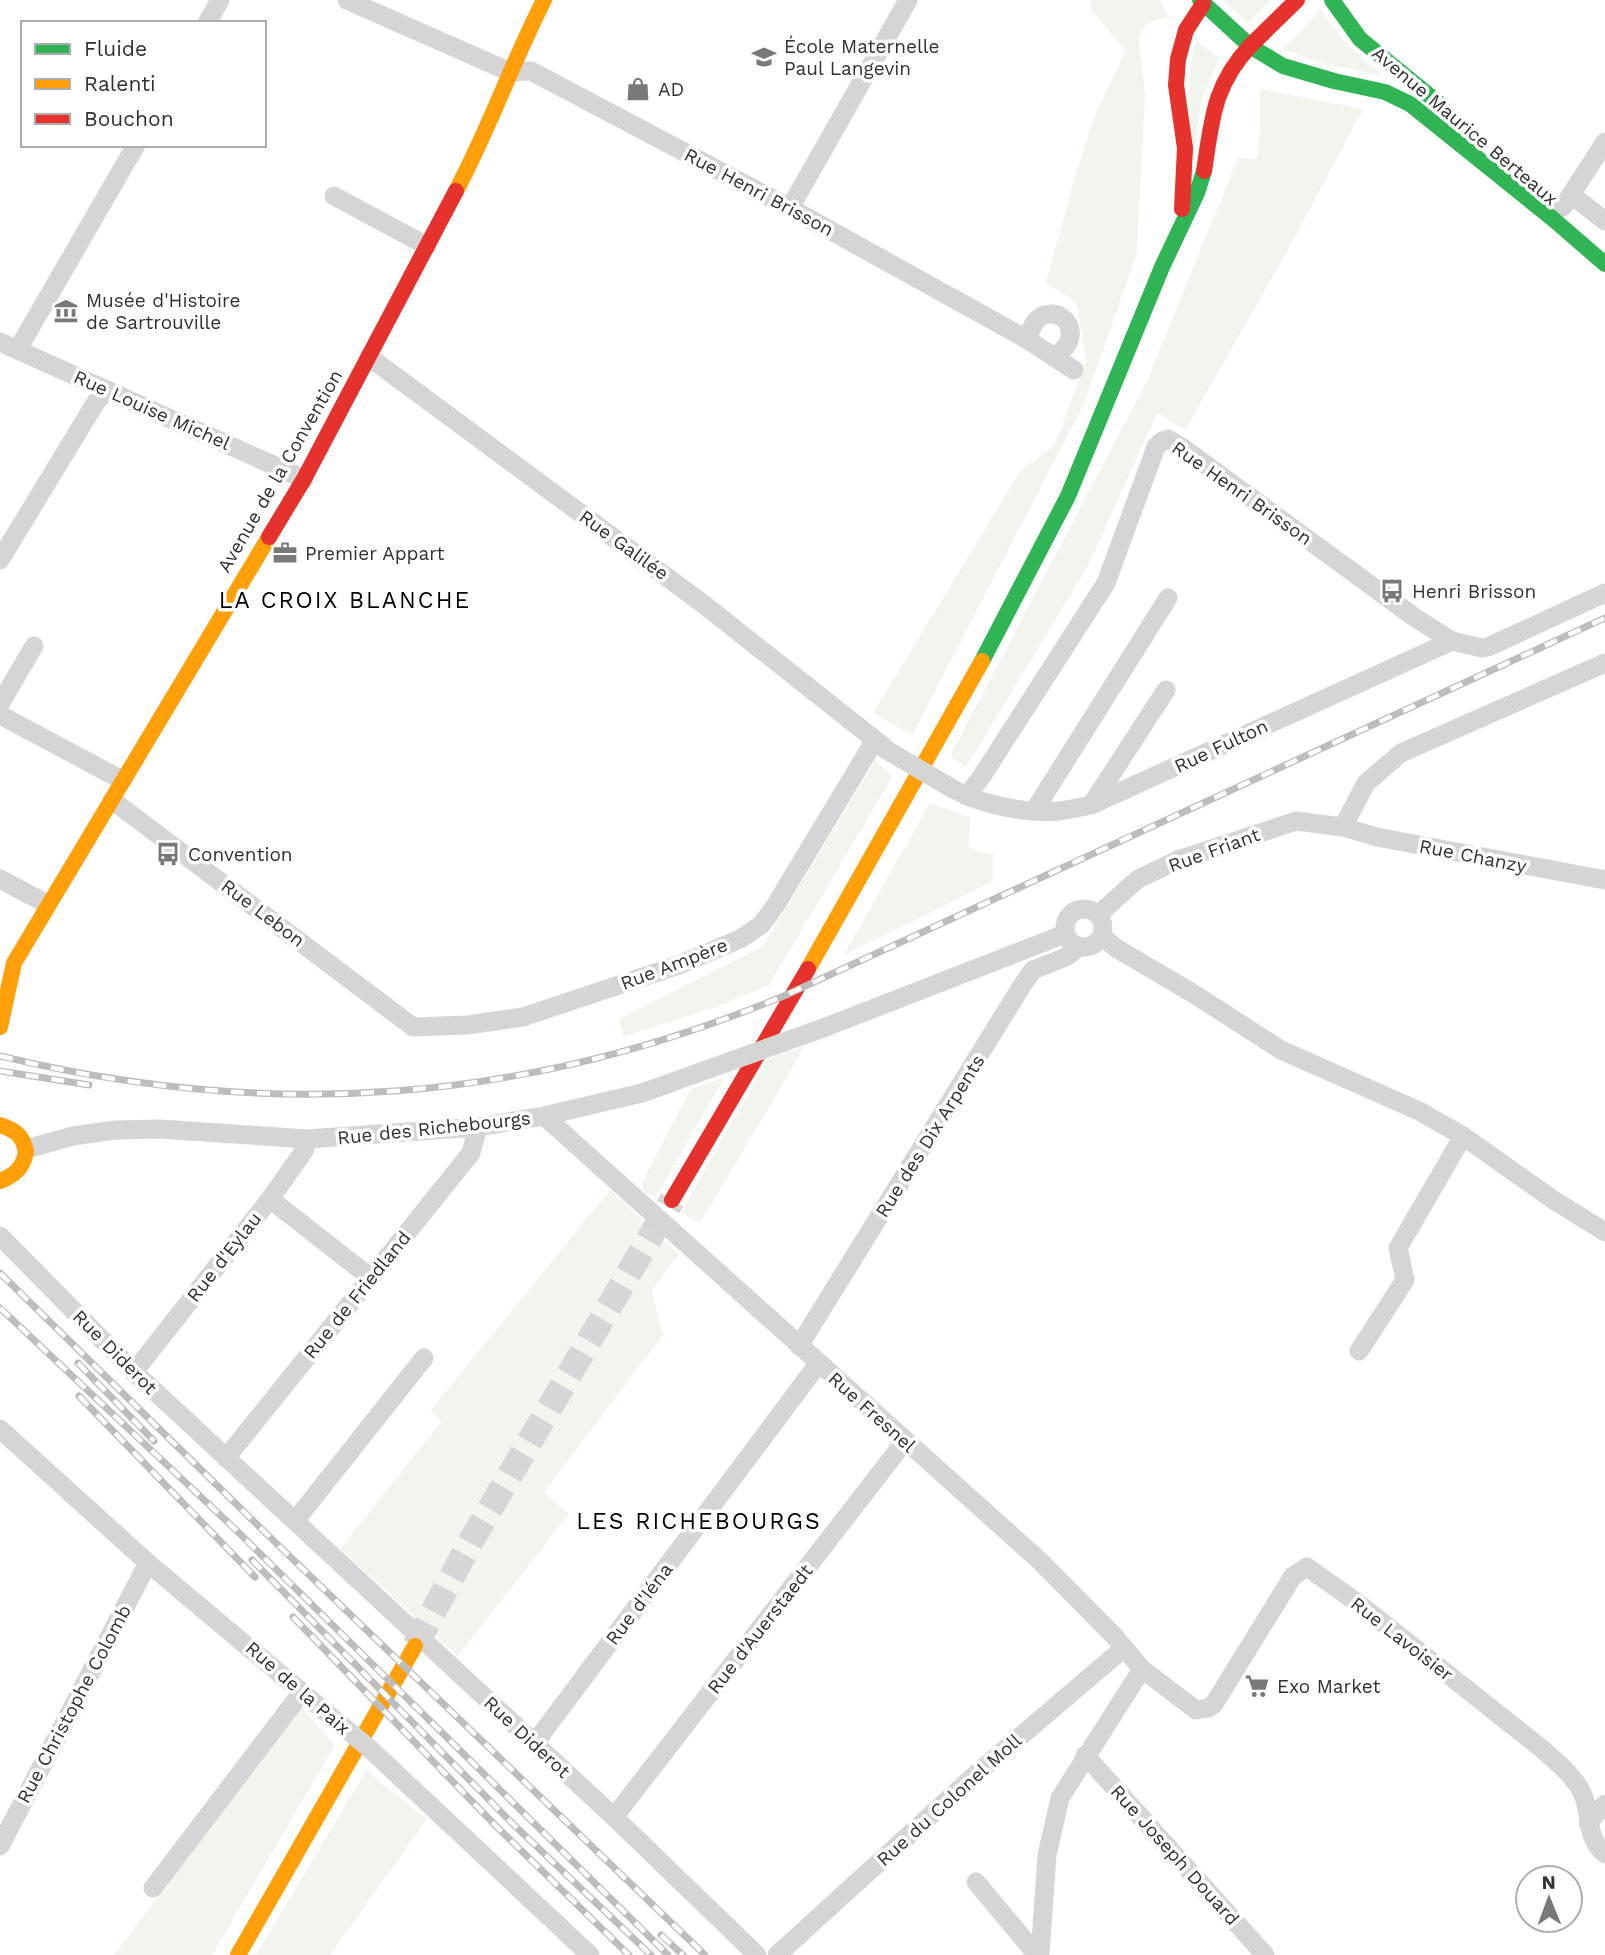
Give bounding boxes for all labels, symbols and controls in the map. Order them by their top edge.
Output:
legend [21,21,266,147]
place label: École Maternelle Paul Langevin [784,35,940,80]
text: Fluide [84,36,147,61]
street label: Avenue Maurice Berteaux [1368,42,1562,210]
school or university icon: École Maternelle Paul Langevin [750,43,778,71]
text: Ralenti [84,71,156,96]
shop icon: AD [624,75,652,103]
place label: AD [658,78,684,101]
text: Bouchon [84,106,174,131]
street label: Rue Henri Brisson [680,143,838,241]
place label: Musée d'Histoire de Sartrouville [86,289,240,334]
museum icon: Musée d'Histoire de Sartrouville [52,297,80,325]
street label: Rue Louise Michel [70,365,234,455]
street label: Avenue de la Convention [212,366,348,576]
street label: Rue Henri Brisson [1167,436,1317,550]
street label: Rue Galilée [575,505,673,585]
office icon: Premier Appart [271,539,299,567]
place label: Premier Appart [305,542,444,565]
bus stop icon: Henri Brisson [1378,577,1406,605]
place label: Henri Brisson [1412,580,1536,603]
district label: LA CROIX BLANCHE [219,587,471,614]
street label: Rue Fulton [1171,714,1271,778]
street label: Rue Friant [1165,823,1263,877]
street label: Rue Chanzy [1417,834,1529,878]
bus stop icon: Convention [154,840,182,868]
place label: Convention [188,843,293,866]
street label: Rue Lebon [217,874,309,952]
street label: Rue Ampère [617,933,731,995]
street label: Rue des Dix Arpents [870,1050,990,1222]
street label: Rue des Richebourgs [336,1106,532,1150]
street label: Rue d'Eylau [182,1208,266,1306]
street label: Rue de Friedland [298,1226,416,1364]
street label: Rue Diderot [68,1305,162,1399]
street label: Rue Fresnel [824,1367,920,1457]
district label: LES RICHEBOURGS [576,1508,822,1535]
street label: Rue d'Iéna [601,1558,677,1650]
street label: Rue d'Auerstaedt [702,1560,818,1698]
street label: Rue Lavoisier [1346,1592,1458,1686]
street label: Rue Christophe Colomb [12,1601,136,1807]
street label: Rue de la Paix [241,1636,355,1740]
supermarket icon: Exo Market [1243,1672,1271,1700]
place label: Exo Market [1277,1675,1380,1698]
street label: Rue Diderot [479,1691,575,1783]
street label: Rue du Colonel Moll [872,1729,1026,1871]
street label: Rue Joseph Douard [1106,1780,1244,1930]
north arrow [1514,1864,1584,1934]
text: N [1541,1871,1556,1894]

